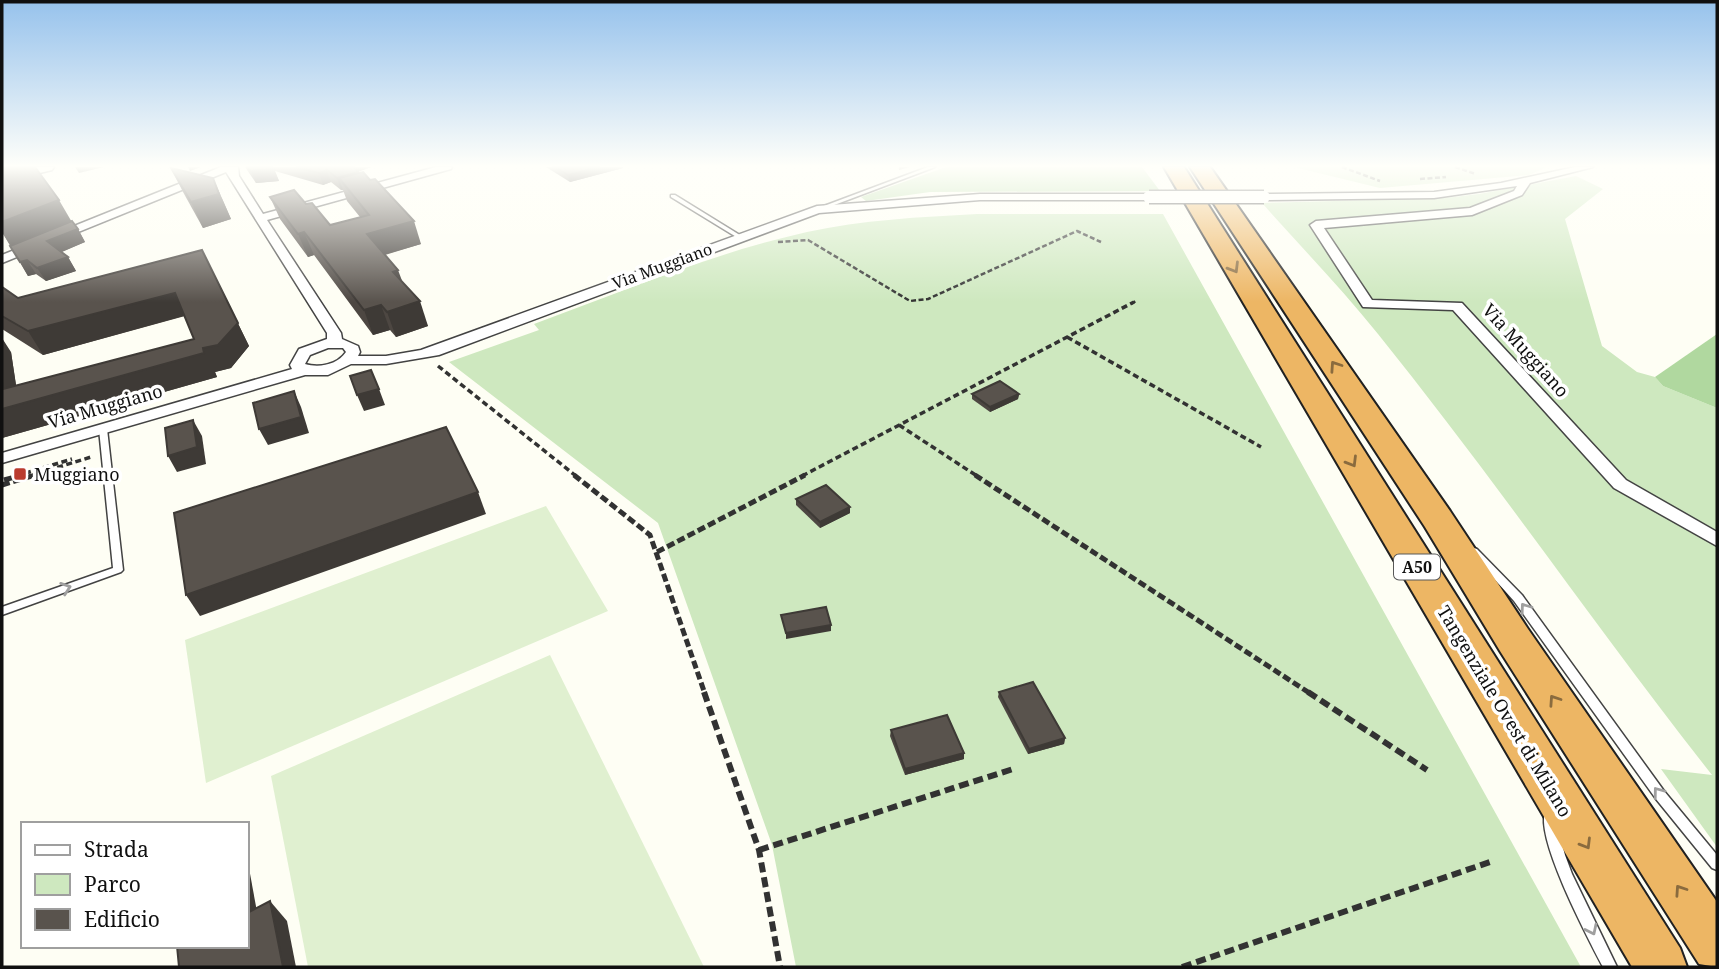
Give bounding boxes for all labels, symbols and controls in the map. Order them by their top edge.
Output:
street label: Via Muggiano [609,238,715,294]
one-way arrow [1226,260,1239,273]
street label: Via Muggiano [1478,298,1574,402]
one-way arrow [1330,361,1343,374]
street label: Via Muggiano [45,378,165,434]
one-way arrow [1344,454,1357,467]
place label: Muggiano [34,462,120,486]
marker: Muggiano [12,466,28,482]
road number: A50 [1394,554,1440,580]
one-way arrow [60,582,72,596]
street label: Tangenziale Ovest di Milano [1432,601,1578,821]
one-way arrow [1521,603,1533,616]
one-way arrow [1549,695,1562,708]
one-way arrow [1654,788,1667,800]
legend [21,822,248,948]
text: Strada [84,835,149,863]
one-way arrow [1578,836,1591,849]
text: Parco [84,870,141,898]
one-way arrow [1675,884,1688,897]
text: Edificio [84,905,160,933]
one-way arrow [1583,923,1597,935]

